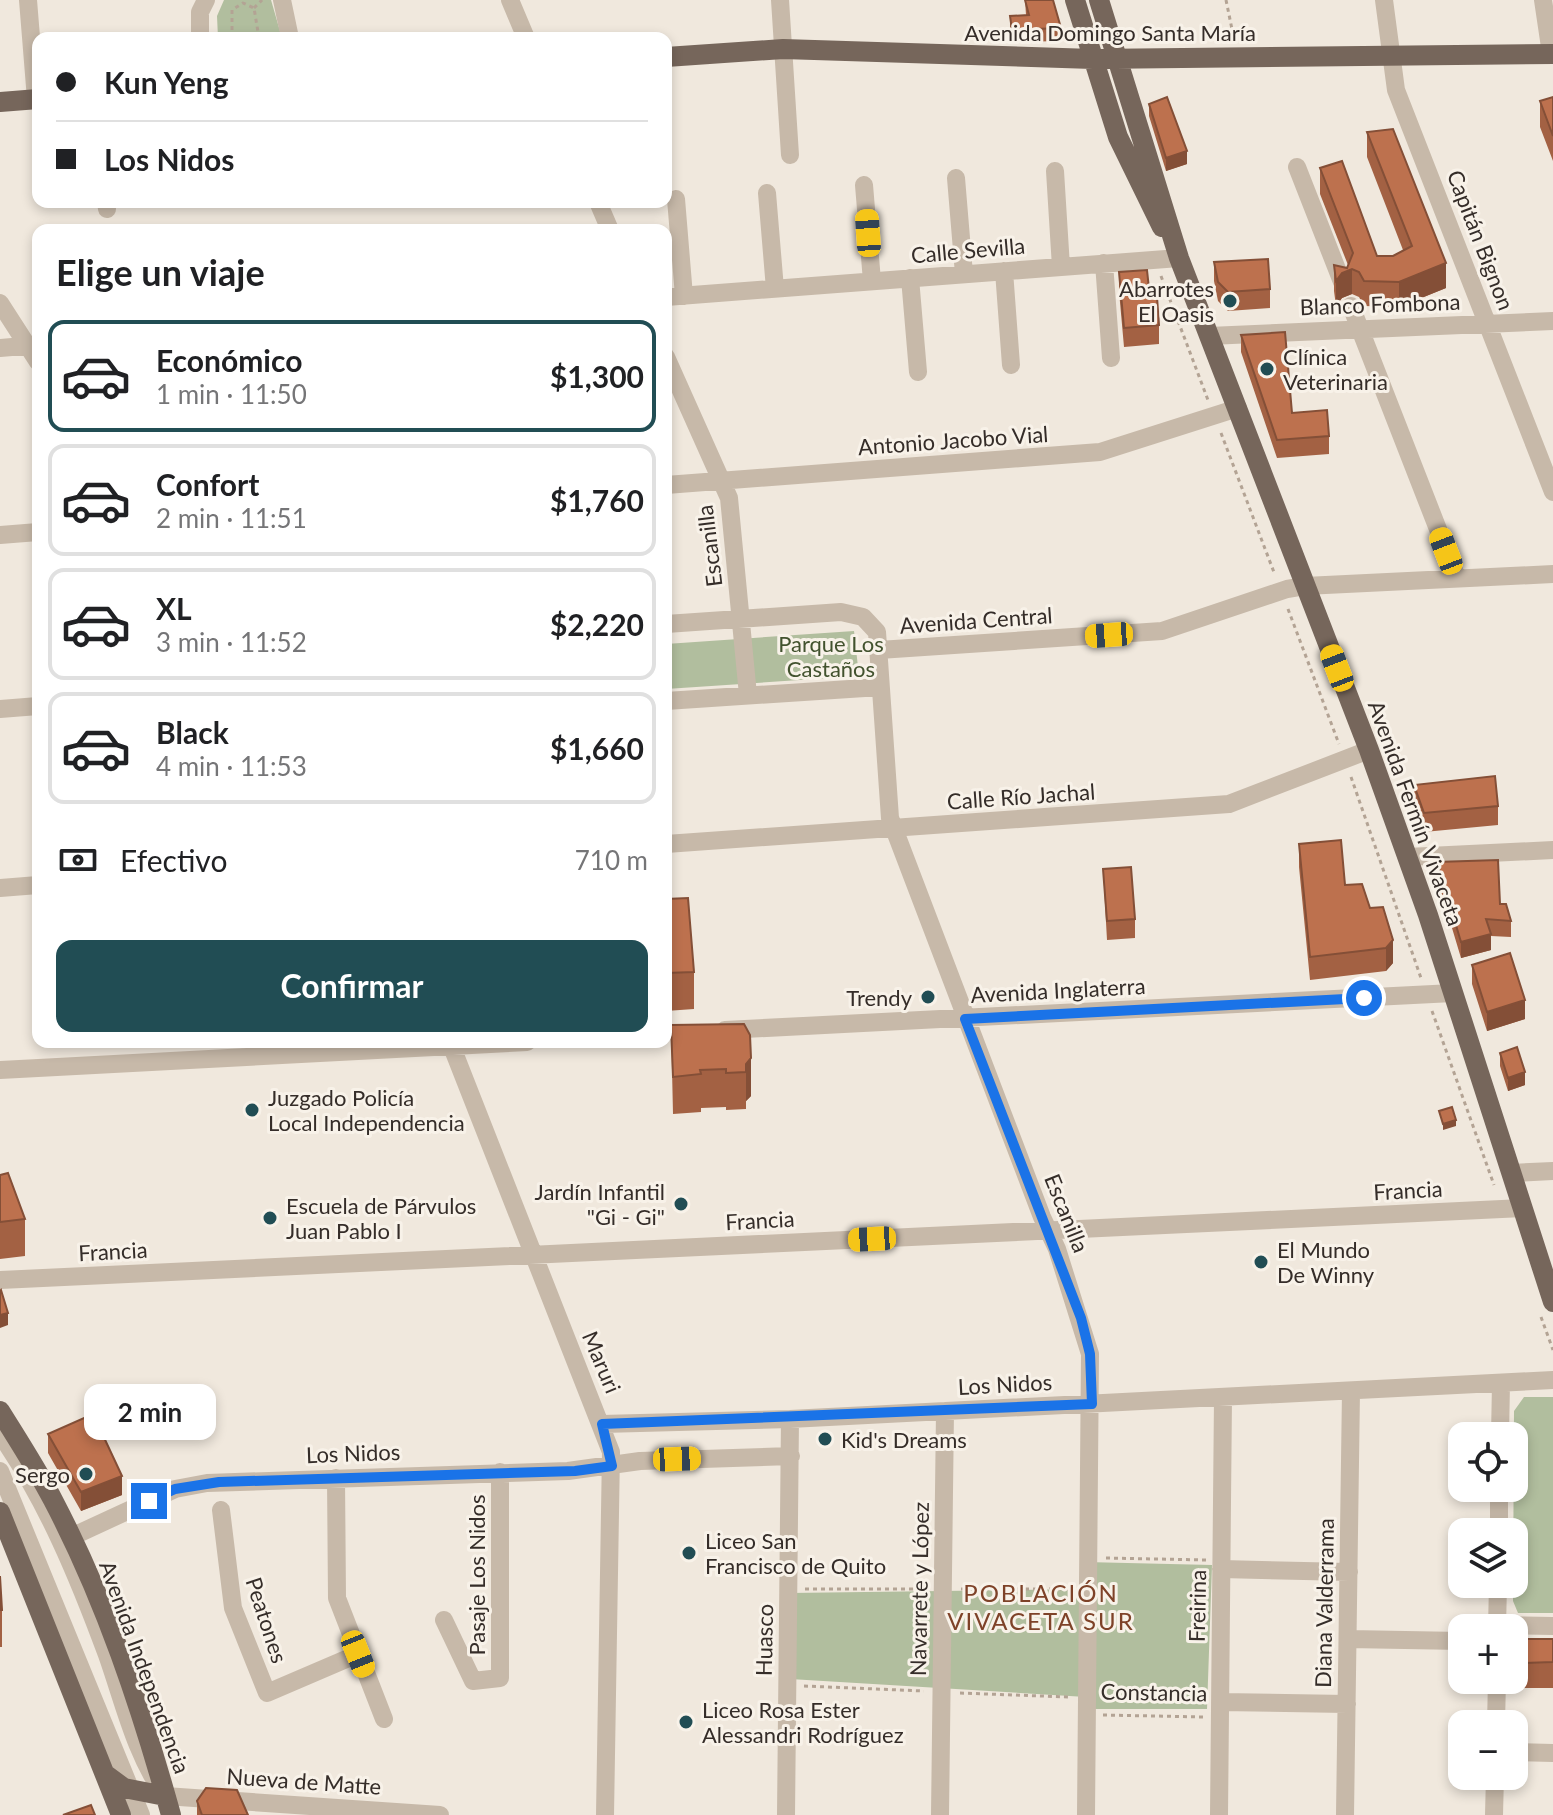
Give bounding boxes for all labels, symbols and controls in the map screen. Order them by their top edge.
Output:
street label: Avenida Domingo Santa María [964,19,1256,46]
text: Kun Yeng [104,64,229,100]
text: Los Nidos [104,141,235,177]
street label: Capitán Bignon [1442,166,1520,314]
car [854,208,882,258]
street label: Calle Sevilla [910,232,1026,268]
text: Elige un viaje [56,250,265,294]
place label: Abarrotes El Oasis [1119,275,1214,327]
street label: Blanco Fombona [1299,288,1461,320]
marker: Abarrotes El Oasis [1221,292,1239,310]
icon: car [60,340,132,412]
text: Económico [156,342,302,378]
place label: Clínica Veterinaria [1283,343,1388,395]
text: $1,300 [550,358,644,394]
marker: Clínica Veterinaria [1258,360,1276,378]
text: 1 min · 11:50 [156,378,307,410]
street label: Antonio Jacobo Vial [857,420,1049,460]
icon: car [60,464,132,536]
text: Confort [156,466,259,502]
text: $1,760 [550,482,644,518]
text: 2 min · 11:51 [156,502,307,534]
street label: Escanilla [691,503,727,589]
car [1426,524,1466,578]
icon: car [60,588,132,660]
text: XL [156,590,192,626]
street label: Avenida Central [899,601,1053,639]
text: $2,220 [550,606,644,642]
car [1084,621,1134,649]
text: 3 min · 11:52 [156,626,307,658]
park label: Parque Los Castaños [778,630,884,682]
car [1317,641,1357,695]
street label: Avenida Fermín Vivaceta [1363,697,1469,929]
icon: car [60,712,132,784]
text: Black [156,714,229,750]
text: $1,660 [550,730,644,766]
text: 4 min · 11:53 [156,750,307,782]
street label: Calle Río Jachal [946,777,1096,815]
icon: cash [56,838,100,882]
text: Efectivo [120,842,227,878]
text: 710 m [575,844,648,876]
button: Confirmar [56,940,648,1032]
street label: Avenida Inglaterra [970,972,1146,1008]
route start [1346,980,1382,1016]
place label: Trendy [846,984,913,1011]
marker: Trendy [919,988,937,1006]
place label: Juzgado Policía Local Independencia [268,1084,465,1136]
marker: Juzgado Policía Local Independencia [243,1101,261,1119]
street label: Escanilla [1039,1170,1095,1256]
street label: Francia [1373,1175,1443,1205]
place label: Jardín Infantil "Gi - Gi" [535,1178,665,1230]
place label: Escuela de Párvulos Juan Pablo I [286,1192,476,1244]
marker: Jardín Infantil "Gi - Gi" [672,1195,690,1213]
street label: Francia [725,1205,795,1235]
marker: Escuela de Párvulos Juan Pablo I [261,1209,279,1227]
car [847,1226,897,1252]
street label: Francia [78,1236,148,1266]
place label: El Mundo De Winny [1277,1236,1375,1288]
marker: El Mundo De Winny [1252,1253,1270,1271]
street label: Maruri [577,1327,627,1397]
street label: Los Nidos [957,1368,1053,1400]
callout: 2 min [83,1385,215,1441]
text: 2 min [118,1396,182,1428]
map controls [1448,1422,1528,1790]
button: locate [1448,1422,1528,1502]
place label: Kid's Dreams [841,1426,967,1453]
marker: Kid's Dreams [816,1430,834,1448]
street label: Los Nidos [305,1438,401,1468]
car [653,1446,701,1472]
place label: Sergo [15,1461,70,1488]
marker: Sergo [77,1465,95,1483]
route end [131,1483,167,1519]
street label: Pasaje Los Nidos [463,1494,490,1656]
street label: Navarrete y López [904,1502,934,1676]
street label: Diana Valderrama [1309,1518,1339,1688]
button: layers [1448,1518,1528,1598]
place label: Liceo San Francisco de Quito [705,1527,886,1579]
marker: Liceo San Francisco de Quito [680,1544,698,1562]
street label: Avenida Independencia [94,1557,196,1777]
street label: Freirina [1183,1570,1211,1642]
street label: Peatones [240,1574,294,1666]
district label: POBLACIÓN VIVACETA SUR [947,1578,1135,1635]
street label: Huasco [750,1604,778,1676]
button: + [1448,1614,1528,1694]
car [338,1627,378,1681]
street label: Constancia [1100,1678,1208,1706]
place label: Liceo Rosa Ester Alessandri Rodríguez [702,1696,904,1748]
button: − [1448,1710,1528,1790]
marker: Liceo Rosa Ester Alessandri Rodríguez [677,1713,695,1731]
street label: Nueva de Matte [226,1762,382,1800]

